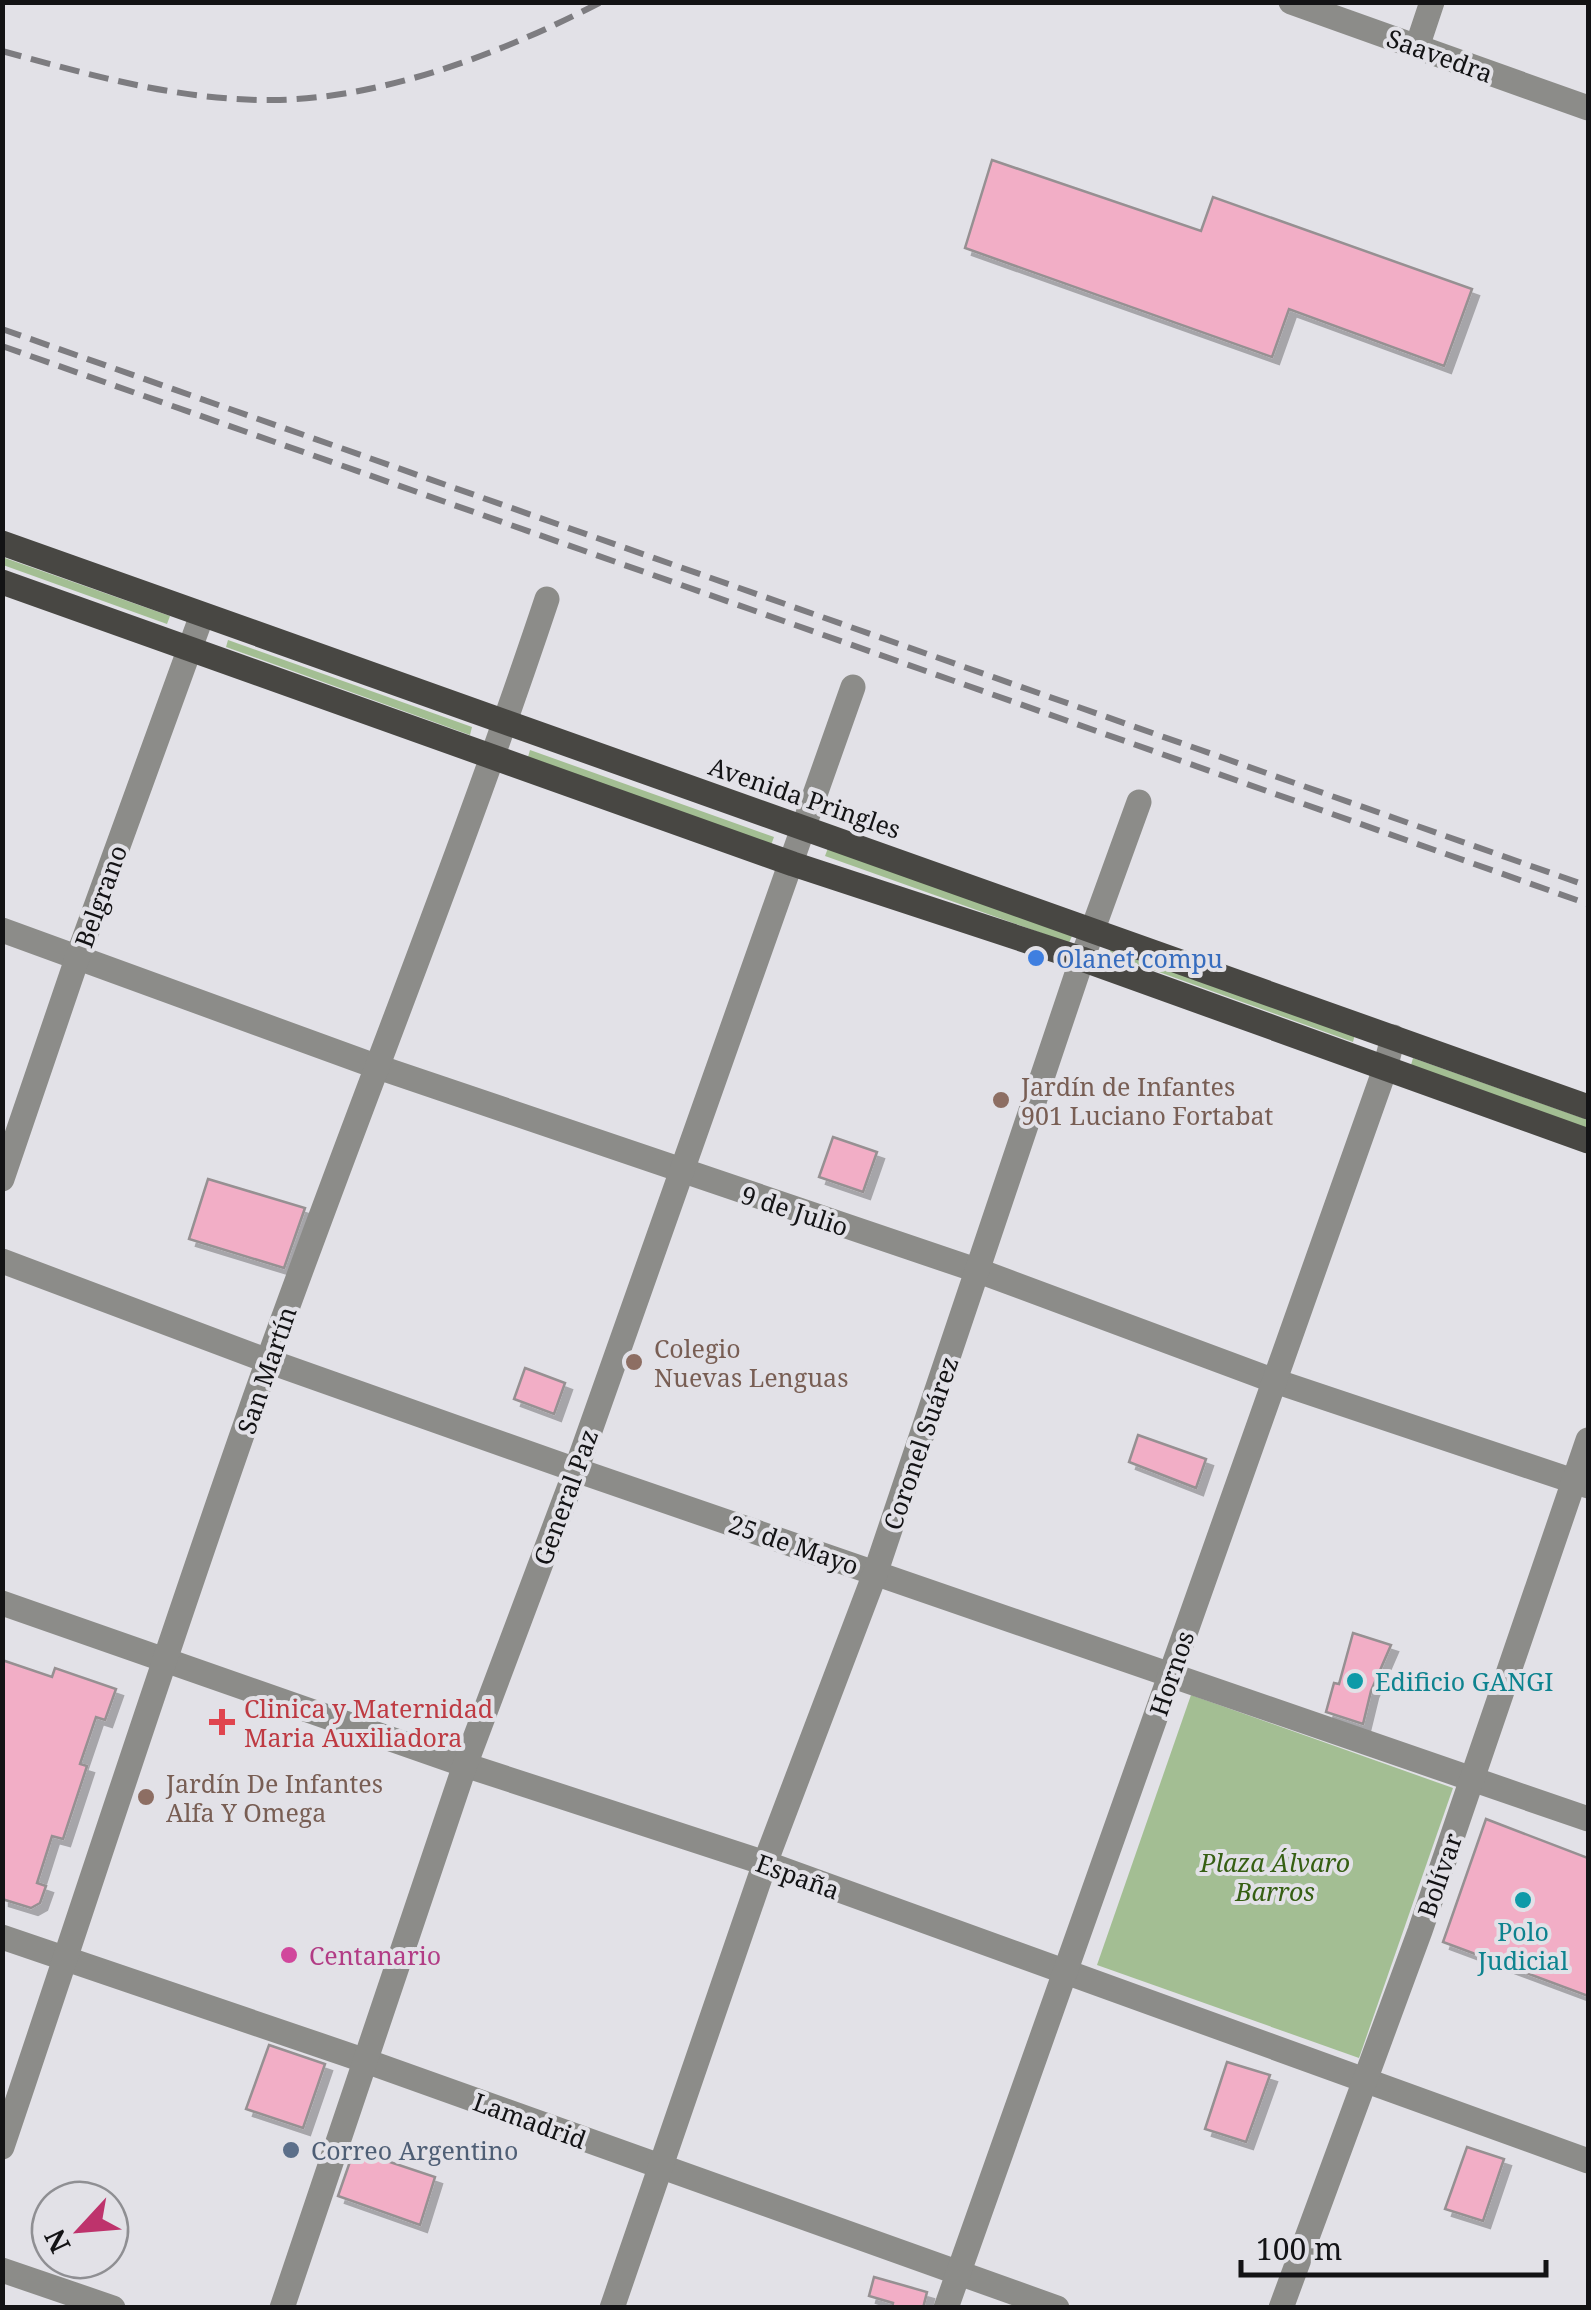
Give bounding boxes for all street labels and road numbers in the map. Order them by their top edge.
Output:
street label: Saavedra [1382,20,1498,90]
street label: Avenida Pringles [704,748,906,846]
street label: Belgrano [66,840,134,952]
street label: 9 de Julio [737,1177,853,1243]
street label: San Martín [228,1302,304,1438]
street label: Coronel Suárez [874,1352,966,1534]
street label: General Paz [525,1424,605,1570]
street label: 25 de Mayo [725,1506,863,1582]
street label: Hornos [1141,1626,1201,1720]
street label: Bolívar [1409,1828,1469,1922]
street label: España [752,1845,844,1907]
street label: Lamadrid [469,2084,591,2156]

